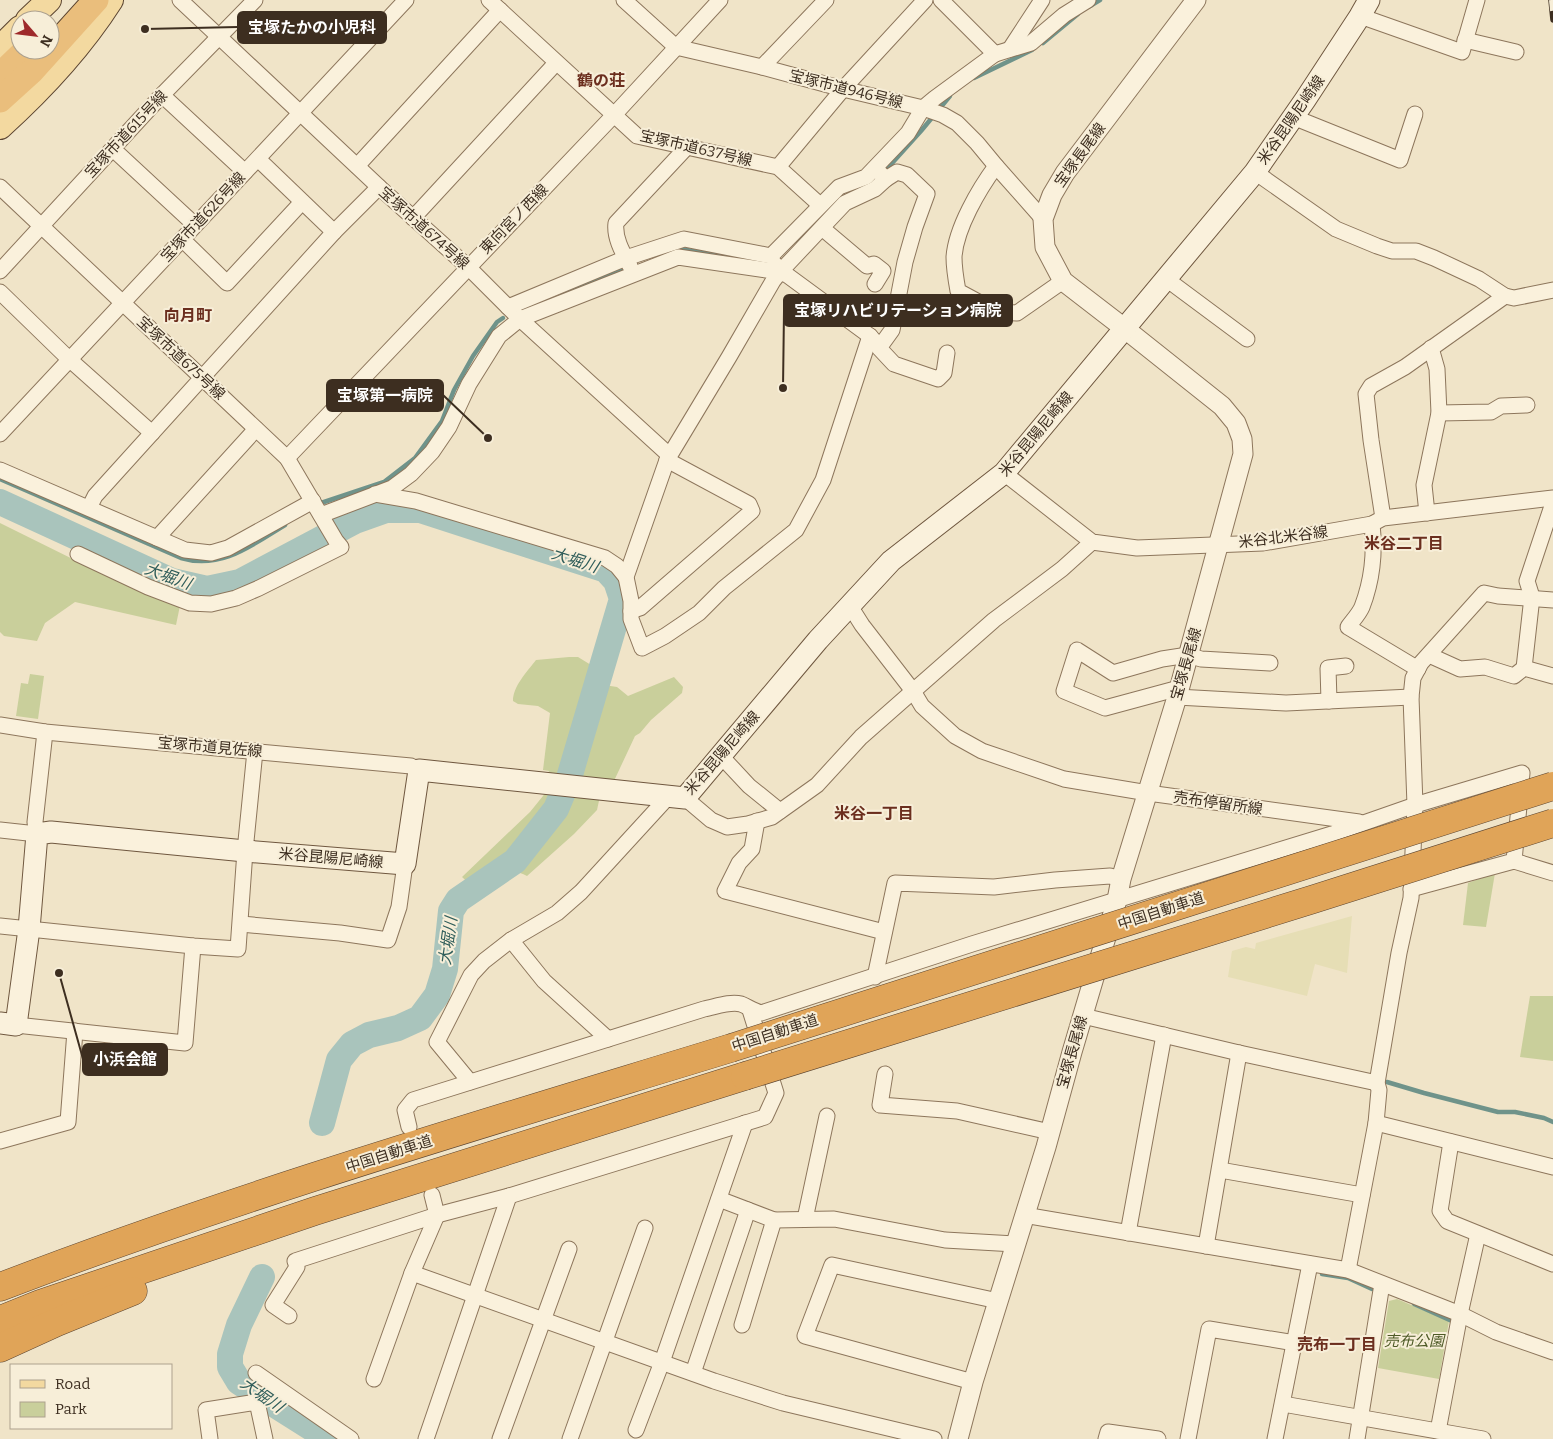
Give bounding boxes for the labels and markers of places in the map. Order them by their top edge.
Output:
callout: 宝塚たかの小児科 [238,12,386,43]
callout: 宝塚リハビリテーション病院 [784,295,1012,326]
callout: 宝塚第一病院 [327,380,443,411]
callout: 小浜会館 [83,1044,167,1075]

